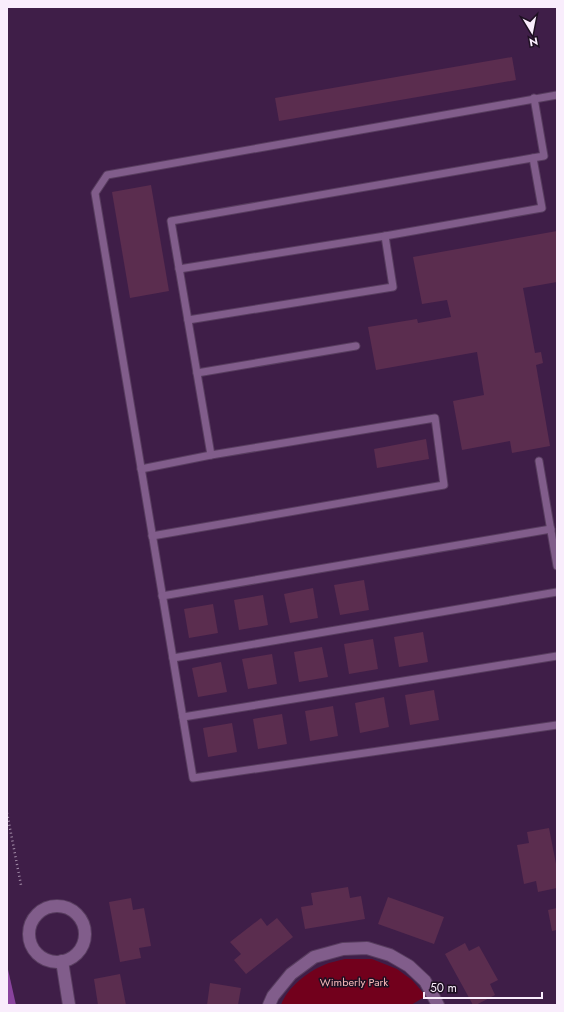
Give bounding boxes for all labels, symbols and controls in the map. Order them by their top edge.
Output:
north arrow [512,12,552,52]
text: N [528,33,539,50]
park label: Wimberly Park [320,974,388,990]
scale bar [424,974,542,1000]
text: 50 m [430,979,457,997]

